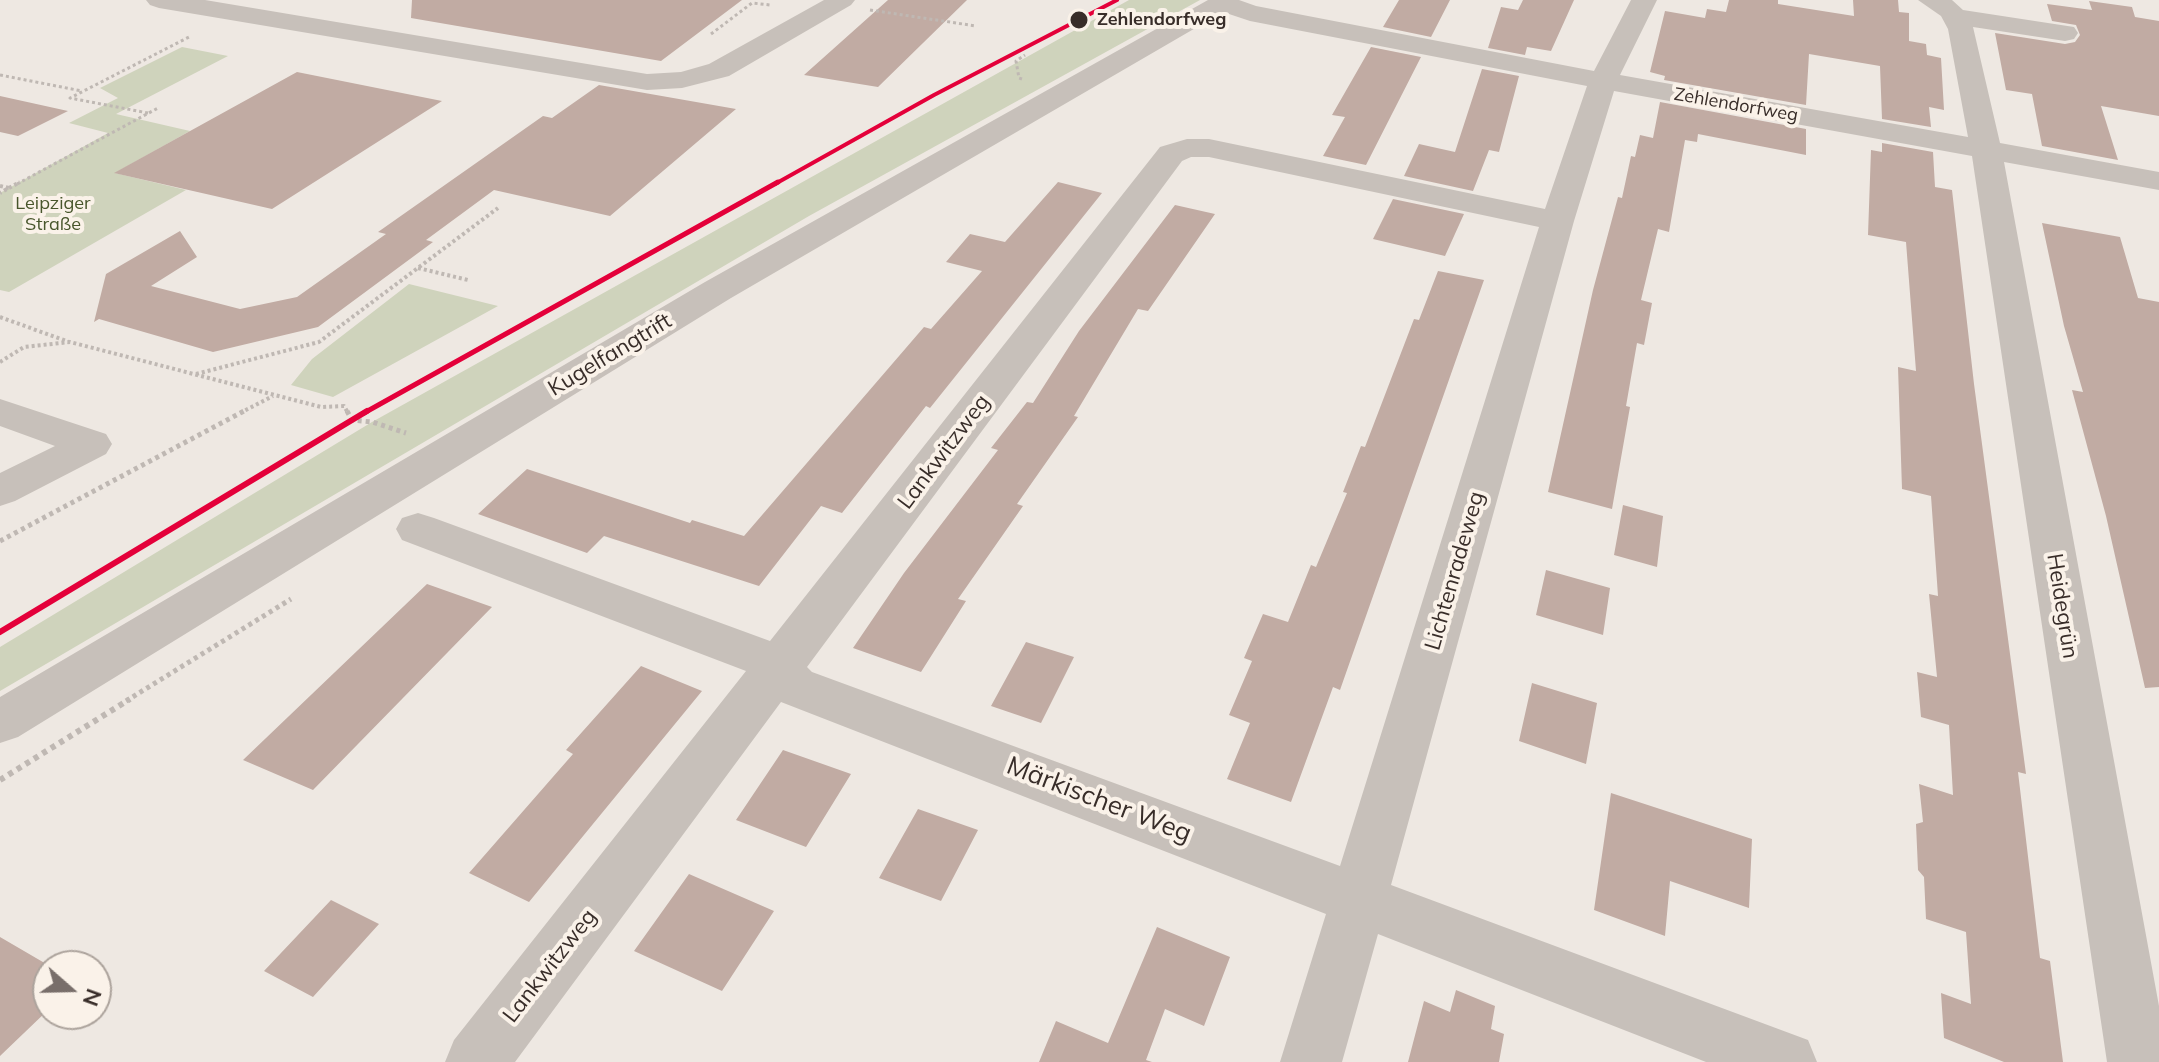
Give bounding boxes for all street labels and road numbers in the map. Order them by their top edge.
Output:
street label: Zehlendorfweg [1672,83,1800,127]
street label: Kugelfangtrift [544,308,676,402]
street label: Lankwitzweg [892,390,996,514]
street label: Lichtenradeweg [1420,489,1490,653]
street label: Heidegrün [2041,552,2083,660]
street label: Märkischer Weg [1002,750,1196,850]
street label: Lankwitzweg [498,904,602,1028]

